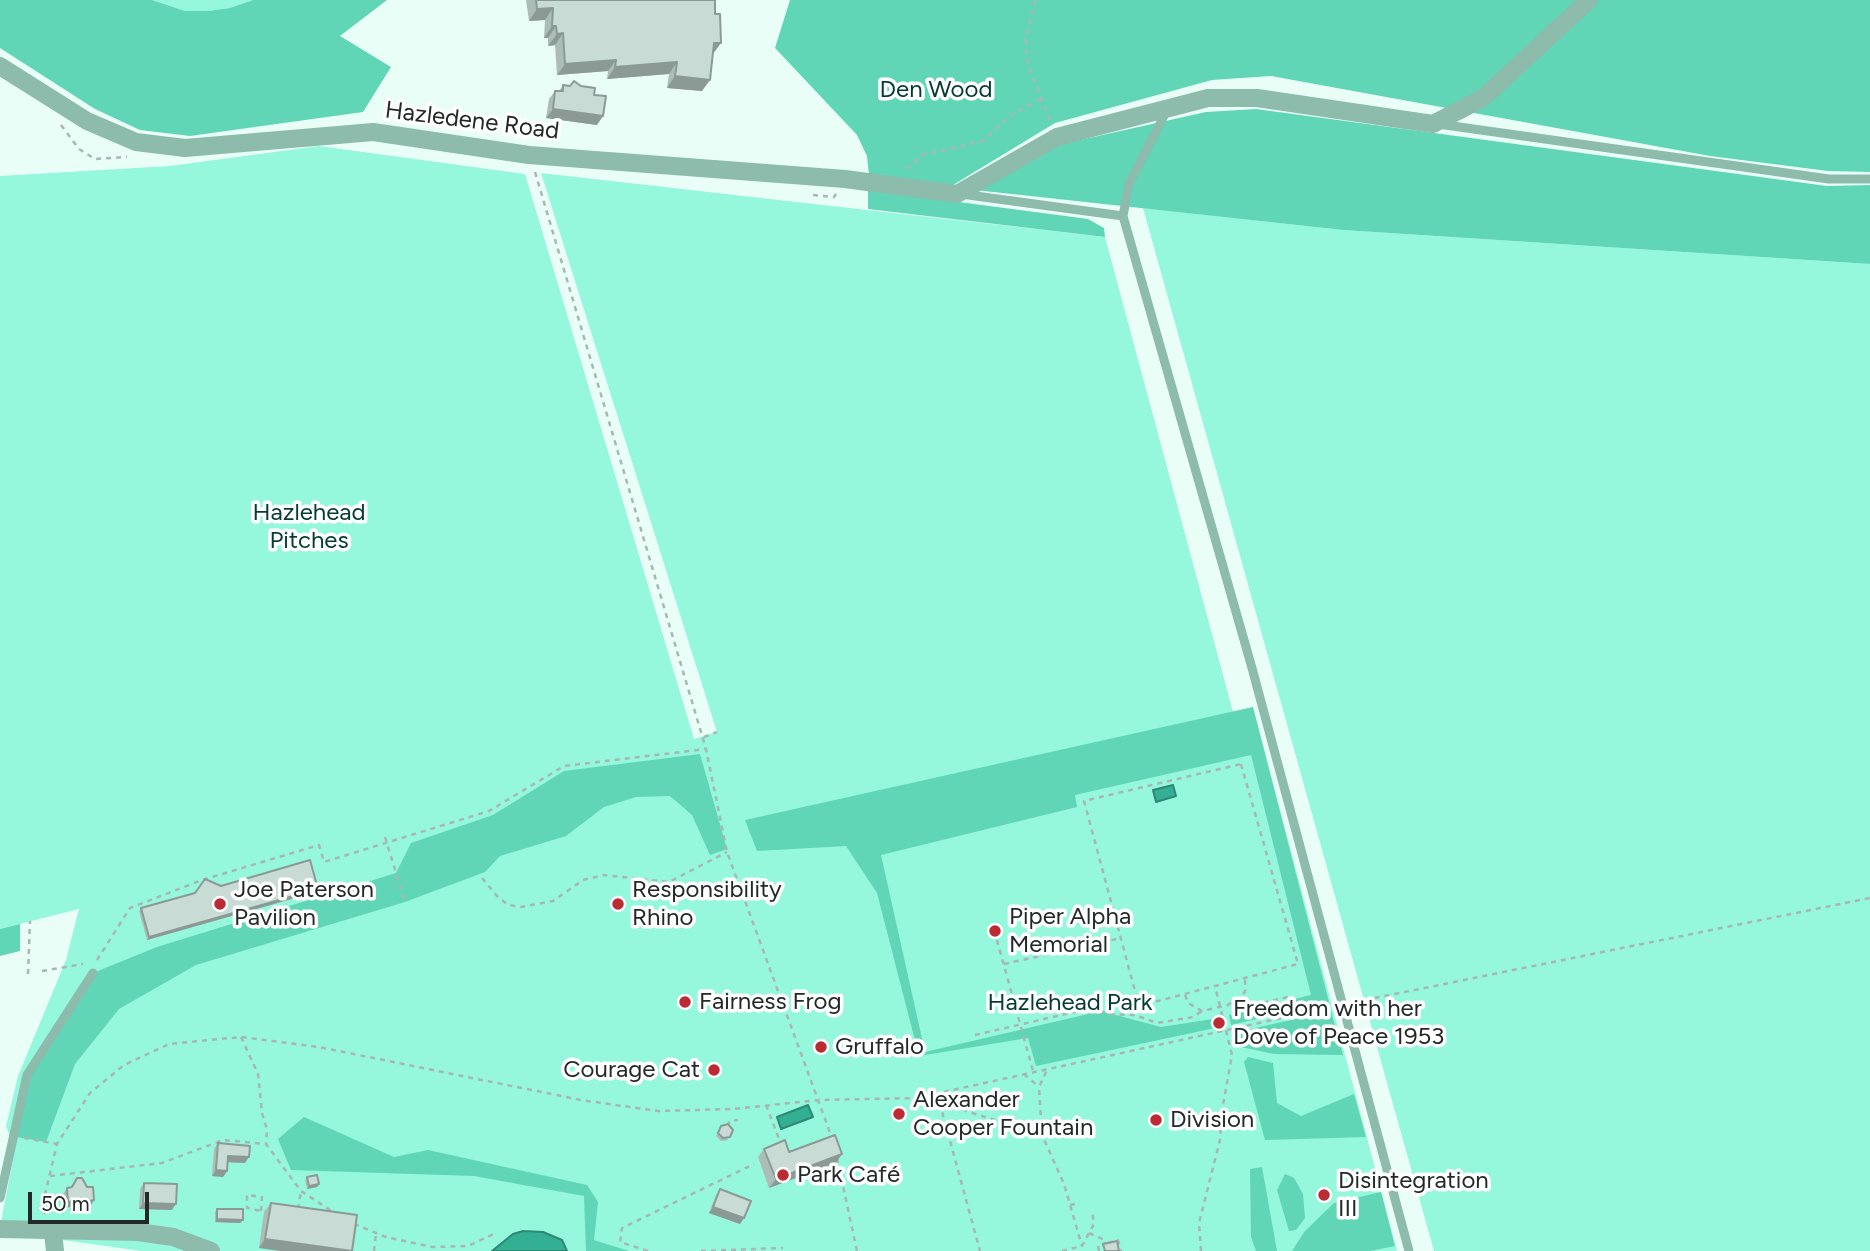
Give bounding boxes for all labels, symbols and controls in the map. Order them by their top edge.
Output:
park label: Den Wood [880,76,992,104]
street label: Hazledene Road [383,96,561,146]
park label: Hazlehead Pitches [252,499,366,555]
place label: Joe Paterson Pavilion [234,876,374,932]
place label: Responsibility Rhino [632,876,782,932]
marker: Joe Paterson Pavilion [212,896,228,912]
marker: Responsibility Rhino [610,896,626,912]
place label: Piper Alpha Memorial [1009,903,1131,959]
marker: Piper Alpha Memorial [987,923,1003,939]
place label: Fairness Frog [699,988,842,1016]
park label: Hazlehead Park [988,989,1152,1017]
marker: Fairness Frog [677,994,693,1010]
place label: Freedom with her Dove of Peace 1953 [1233,995,1444,1051]
marker: Freedom with her Dove of Peace 1953 [1211,1015,1227,1031]
place label: Gruffalo [835,1033,924,1061]
marker: Gruffalo [813,1039,829,1055]
place label: Courage Cat [563,1056,700,1084]
marker: Courage Cat [706,1062,722,1078]
place label: Alexander Cooper Fountain [913,1086,1093,1142]
marker: Alexander Cooper Fountain [891,1106,907,1122]
place label: Division [1170,1106,1254,1134]
marker: Division [1148,1112,1164,1128]
place label: Park Café [797,1161,900,1189]
marker: Park Café [775,1167,791,1183]
place label: Disintegration III [1338,1167,1489,1223]
scale bar [32,1178,152,1222]
marker: Disintegration III [1316,1187,1332,1203]
text: 50 m [41,1191,90,1216]

